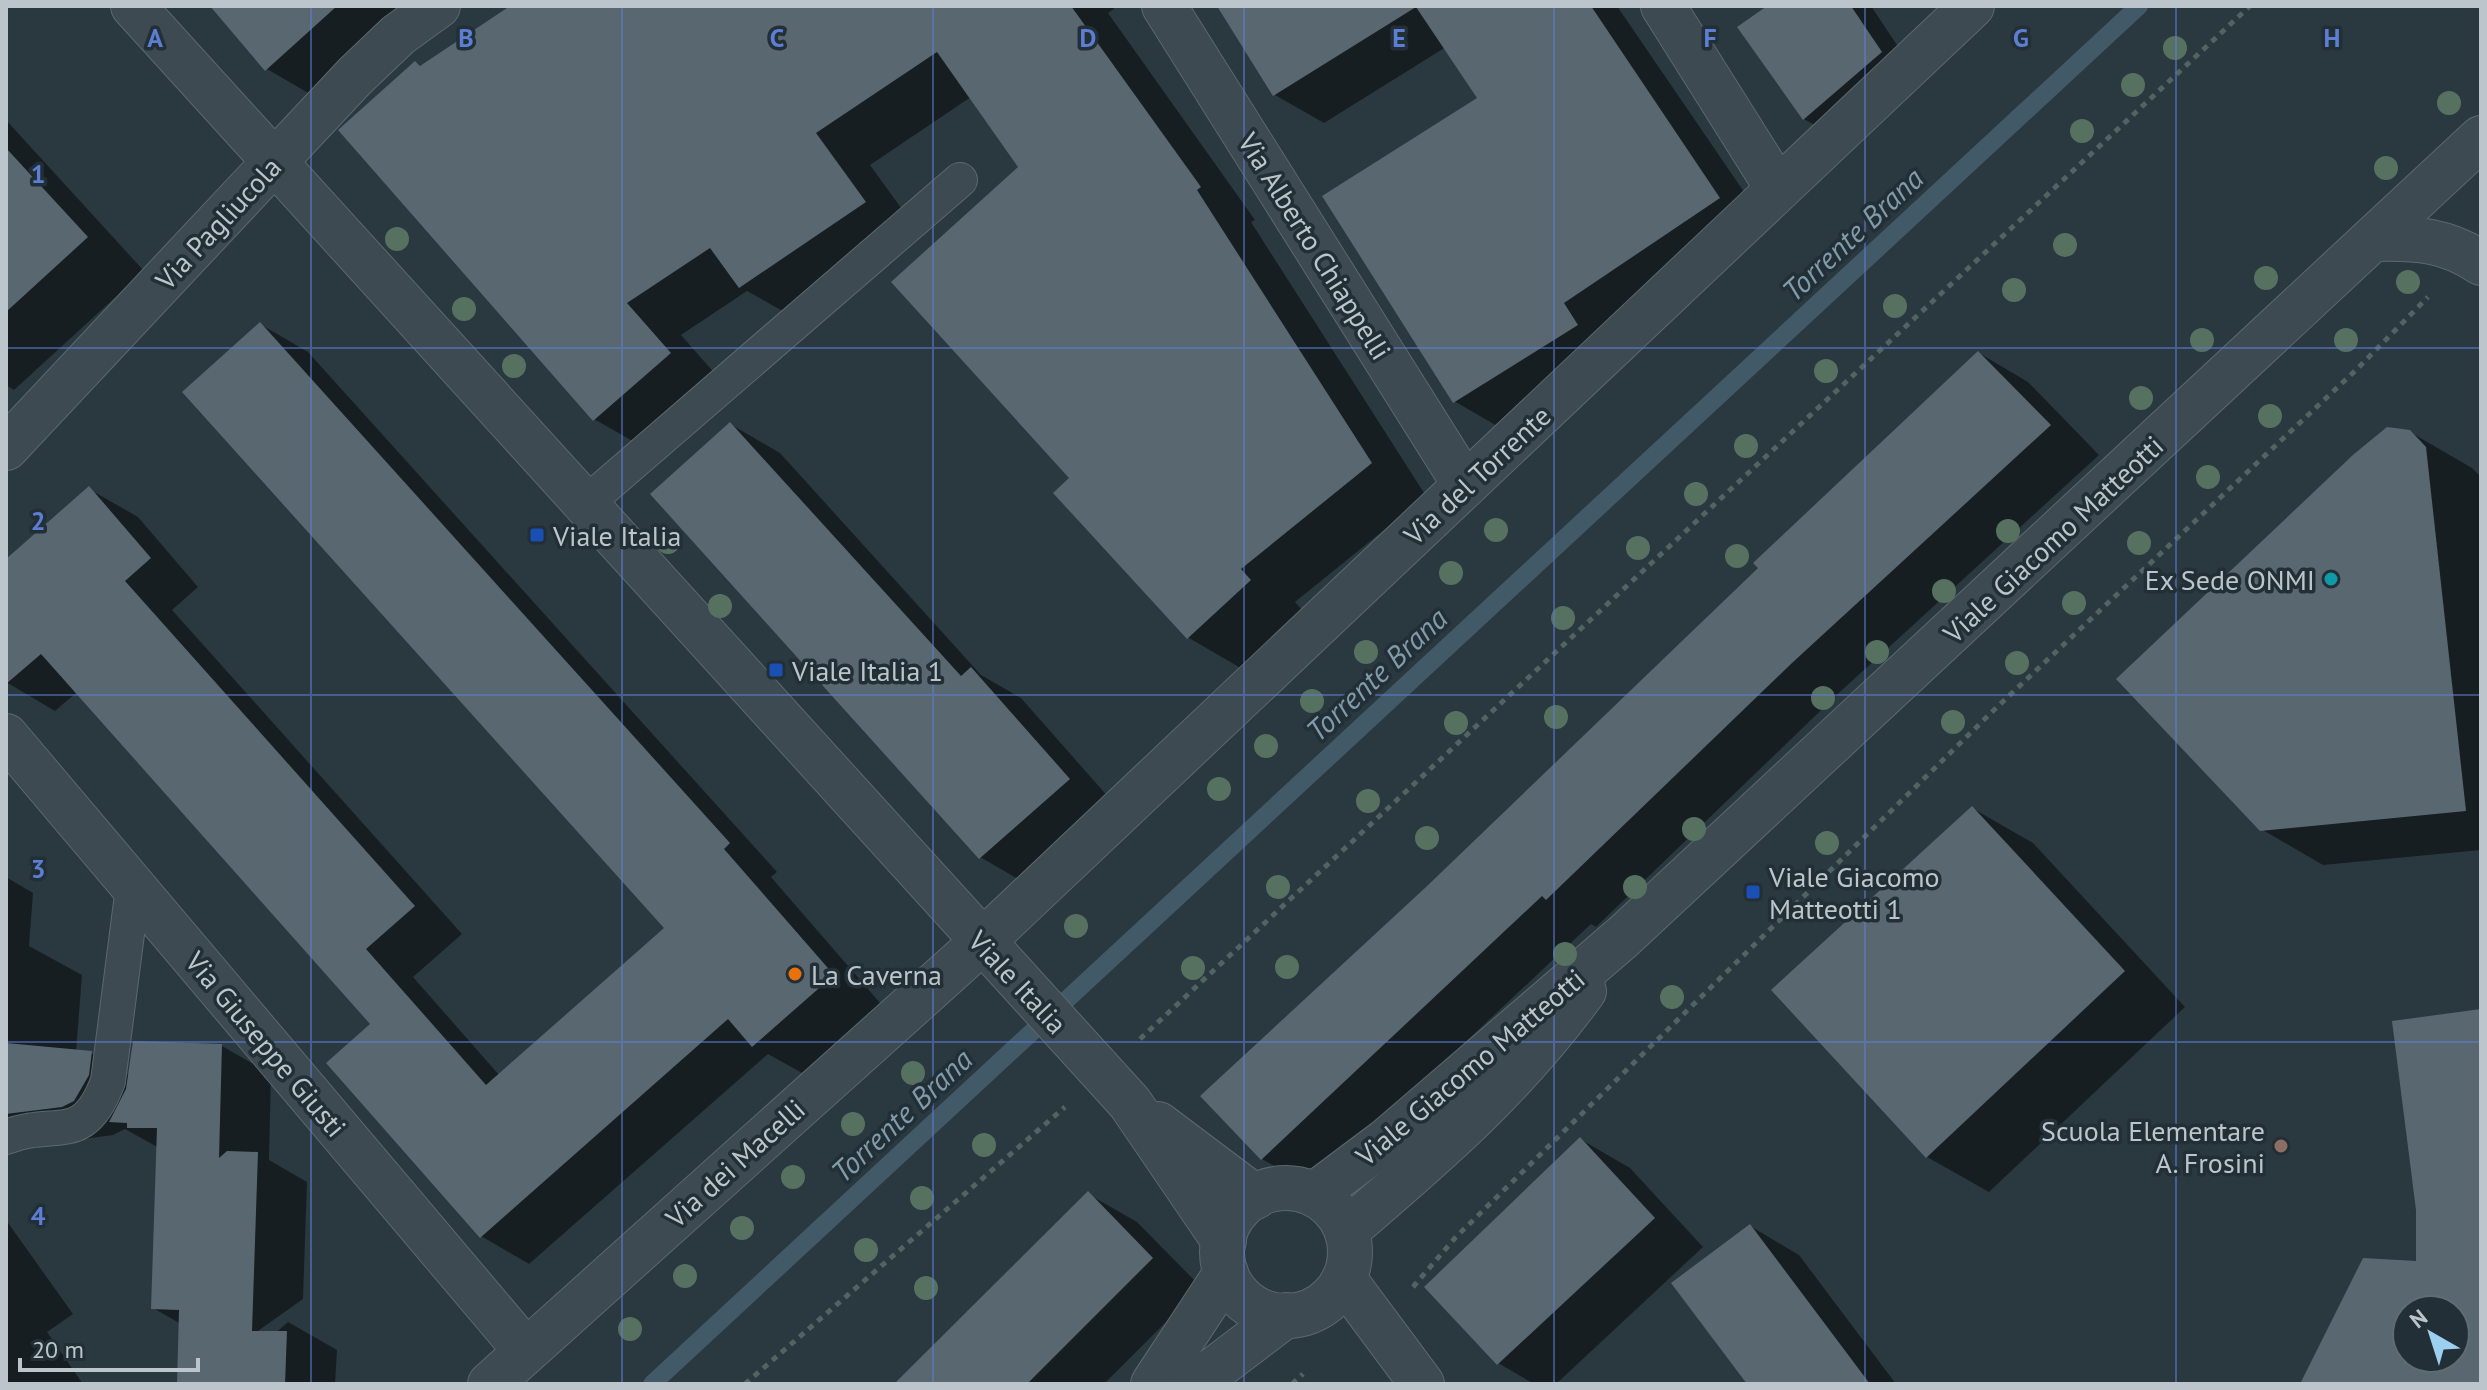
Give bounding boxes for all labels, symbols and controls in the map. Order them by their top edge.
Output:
text: A [147,21,163,54]
text: B [458,21,474,54]
text: C [770,21,784,54]
text: D [1080,21,1096,54]
text: E [1392,21,1406,54]
text: F [1703,21,1717,54]
text: G [2013,21,2029,54]
text: H [2324,21,2340,54]
street label: Via Alberto Chiappelli [1230,125,1400,366]
street label: Via Pagliucola [146,149,289,298]
text: 1 [31,157,45,190]
water label: Torrente Brana [1773,158,1931,309]
street label: Via del Torrente [1395,397,1558,553]
street label: Viale Giacomo Matteotti [1934,427,2171,651]
text: 2 [31,504,45,537]
place label: Viale Italia [552,517,681,554]
marker: Viale Italia [528,526,546,544]
place label: Ex Sede ONMI [2145,561,2315,598]
marker: Ex Sede ONMI [2322,570,2340,588]
water label: Torrente Brana [1297,598,1455,749]
place label: Viale Italia 1 [791,652,943,689]
marker: Viale Italia 1 [767,661,785,679]
text: 3 [31,852,45,885]
place label: Viale Giacomo Matteotti 1 [1768,858,1939,927]
marker: Viale Giacomo Matteotti 1 [1744,883,1762,901]
street label: Viale Italia [960,922,1075,1042]
street label: Via Giuseppe Giusti [177,943,354,1144]
place label: La Caverna [811,956,942,993]
street label: Viale Giacomo Matteotti [1347,960,1592,1174]
marker: La Caverna [786,965,804,983]
water label: Torrente Brana [822,1039,980,1190]
street label: Via dei Macelli [657,1091,812,1236]
place label: Scuola Elementare A. Frosini [2041,1112,2265,1181]
marker: Scuola Elementare A. Frosini [2272,1137,2290,1155]
text: 4 [31,1199,46,1232]
north arrow [2391,1294,2471,1374]
text: N [2404,1303,2433,1334]
scale bar [20,1322,198,1372]
text: 20 m [32,1334,84,1365]

